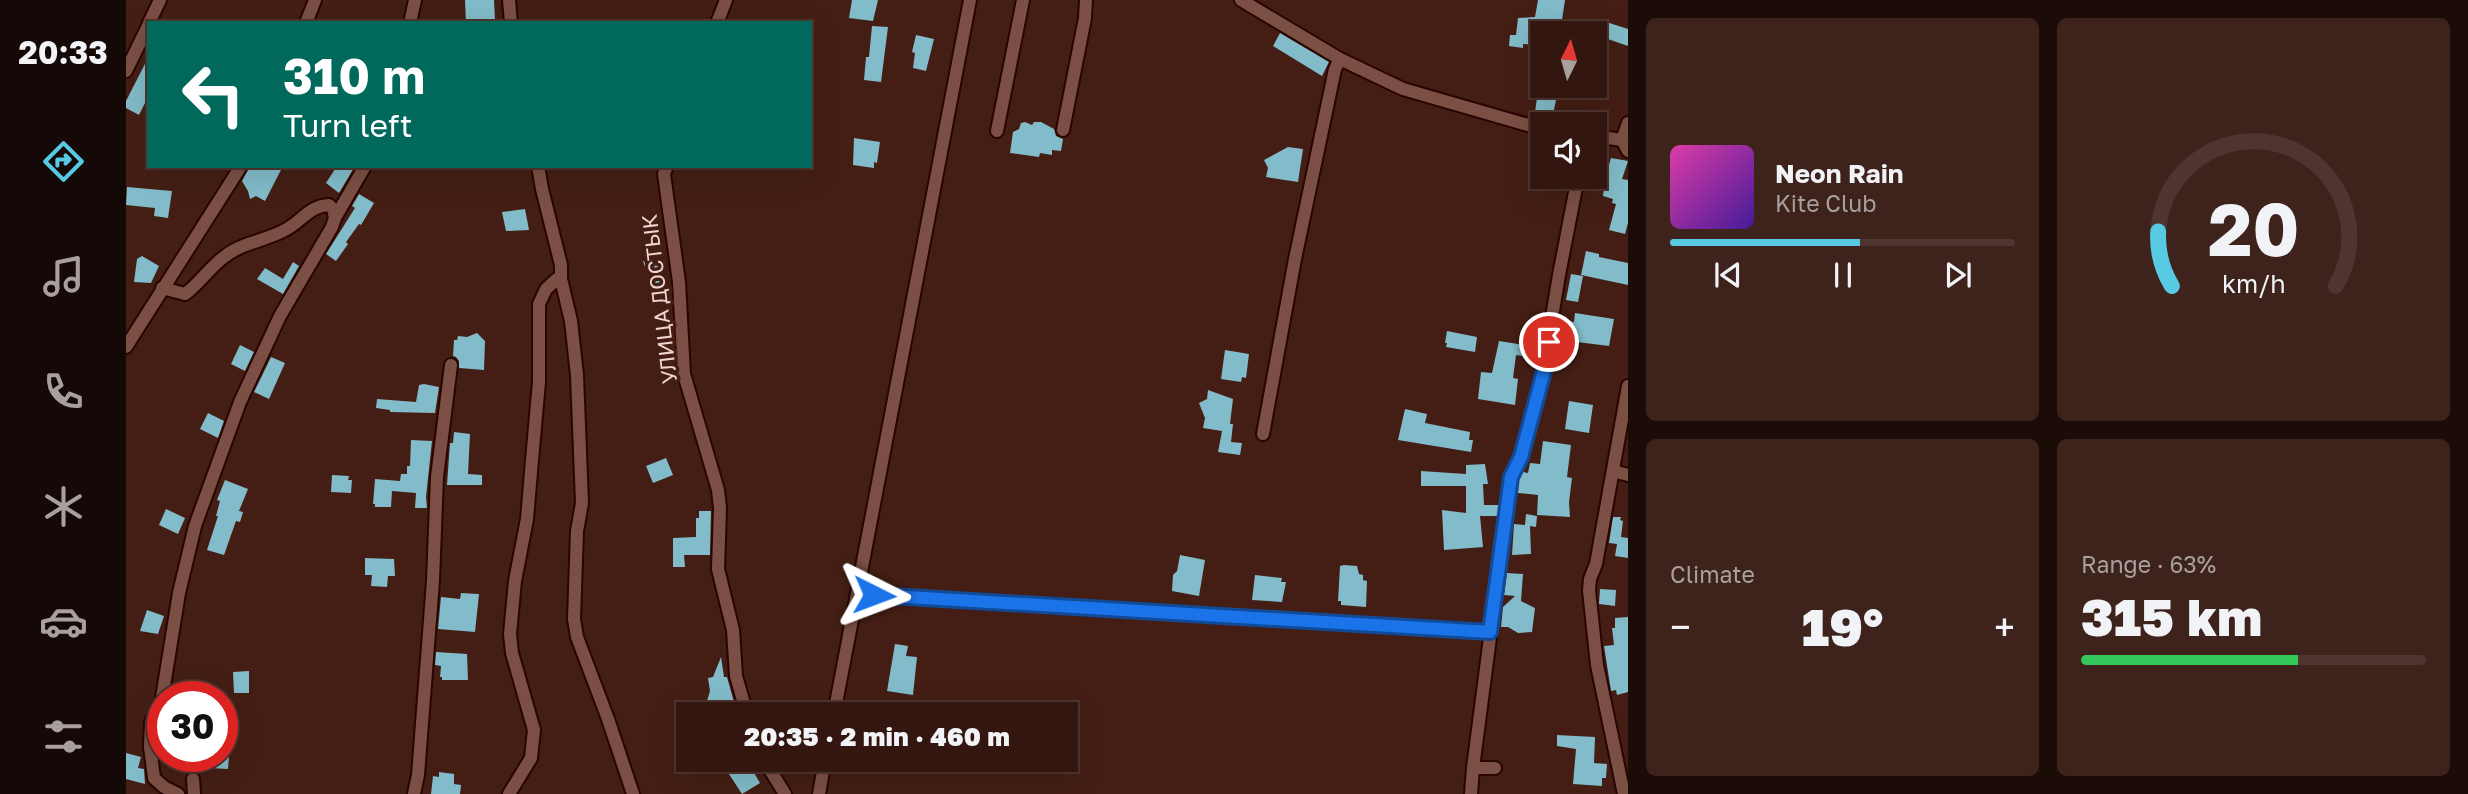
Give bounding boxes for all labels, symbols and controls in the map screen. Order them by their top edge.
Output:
north arrow [1530,21,1606,98]
map controls [1530,21,1607,189]
text: 20:33 [18,33,108,71]
text: 310 m [283,46,425,105]
icon: left [168,49,259,140]
text: Turn left [283,106,412,144]
button: sound [1530,112,1607,189]
icon: directions [39,137,88,186]
text: Neon Rain [1775,158,1904,189]
text: 20 [2208,185,2299,272]
text: Kite Club [1775,189,1876,217]
street label: УЛИЦА ДОСТЫК [636,213,682,385]
icon: music [39,252,88,301]
icon: previous [1709,256,1747,294]
icon: pause [1824,256,1862,294]
icon: next [1939,256,1977,294]
text: km/h [2222,268,2285,299]
pin [1519,312,1579,372]
icon: arrive [1530,323,1568,361]
icon: phone [39,367,88,416]
icon: climate [39,482,88,531]
text: Range · 63% [2081,550,2216,578]
position arrow [837,558,911,632]
text: Climate [1670,560,1755,588]
text: 315 km [2081,585,2262,647]
text: 19° [1802,595,1883,657]
icon: car [39,597,88,646]
text: − [1670,604,1691,649]
text: + [1994,604,2015,649]
speed limit sign: 30 [147,681,238,772]
icon: filters [39,712,88,761]
text: 20:35 · 2 min · 460 m [744,721,1010,752]

